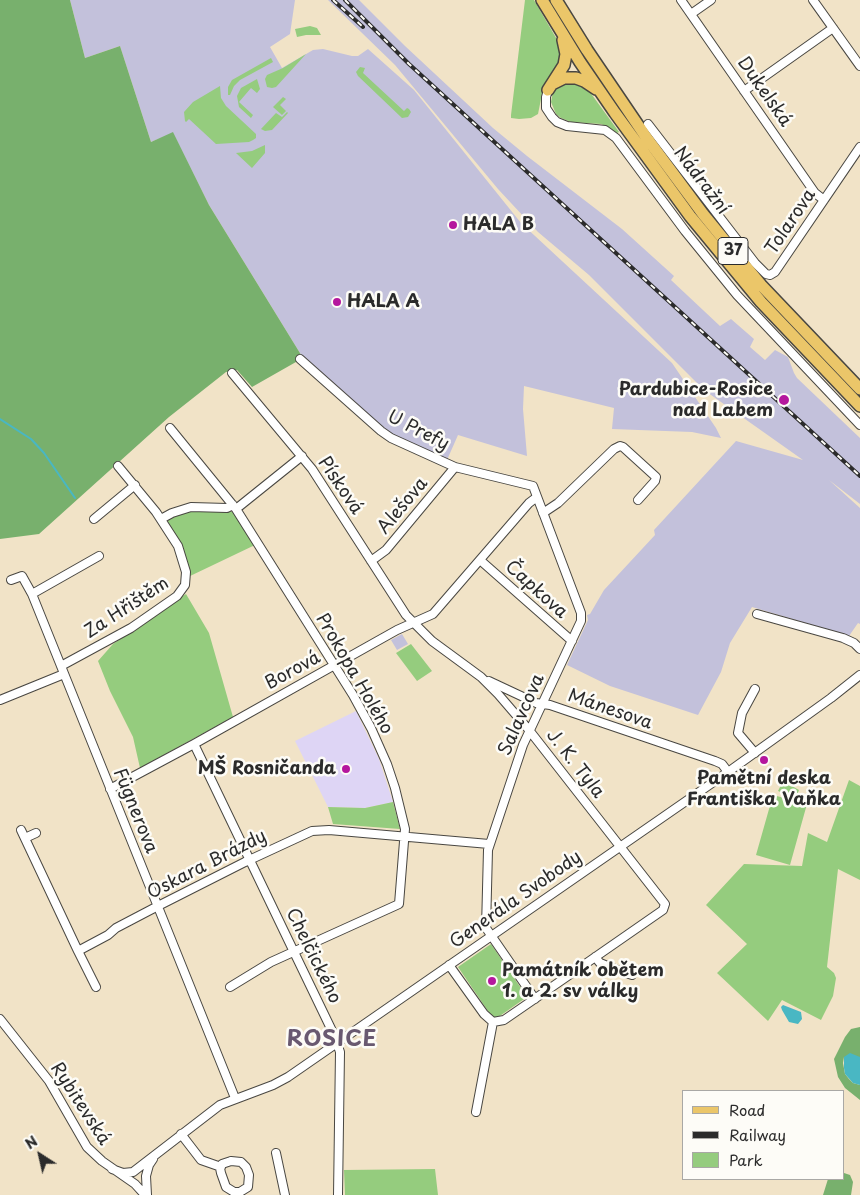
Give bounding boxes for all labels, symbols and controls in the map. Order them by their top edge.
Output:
street label: Dukelská [732,53,796,131]
street label: Nádražní [669,143,733,219]
street label: Tolarova [761,185,821,259]
place label: HALA B [463,214,534,236]
marker: HALA B [447,219,459,231]
road number: 37 [718,238,748,264]
place label: HALA A [347,291,420,313]
marker: HALA A [331,296,343,308]
place label: Pardubice-Rosice nad Labem [619,379,773,422]
marker: Pardubice-Rosice nad Labem [777,393,791,407]
street label: U Prefy [383,406,453,456]
street label: Písková [313,453,367,519]
street label: Alešova [373,473,433,539]
street label: Čapkova [500,556,572,624]
street label: Za Hřištěm [81,573,173,643]
street label: Prokopa Holého [311,610,397,738]
street label: Borová [262,647,324,695]
street label: Salavcova [494,671,550,759]
street label: Mánesova [565,685,655,735]
street label: J. K. Tyla [541,725,609,803]
marker: Pamětní deska Františka Vaňka [758,754,770,766]
place label: MŠ Rosničanda [198,758,336,780]
marker: MŠ Rosničanda [340,763,352,775]
street label: Fügnerova [108,765,162,857]
place label: Pamětní deska Františka Vaňka [687,768,841,811]
street label: Oskara Brázdy [144,826,270,904]
street label: Generála Svobody [446,846,586,954]
street label: Chelčického [281,905,345,1007]
place label: Památník obětem 1. a 2. sv války [502,960,664,1002]
marker: Památník obětem 1. a 2. sv války [486,975,498,987]
district label: ROSICE [287,1027,377,1053]
street label: Rybitevská [45,1059,115,1149]
legend [682,1090,845,1180]
text: Road [729,1098,765,1121]
text: Railway [729,1123,786,1146]
north arrow [15,1130,65,1180]
text: N [21,1131,42,1154]
text: Park [729,1148,763,1171]

